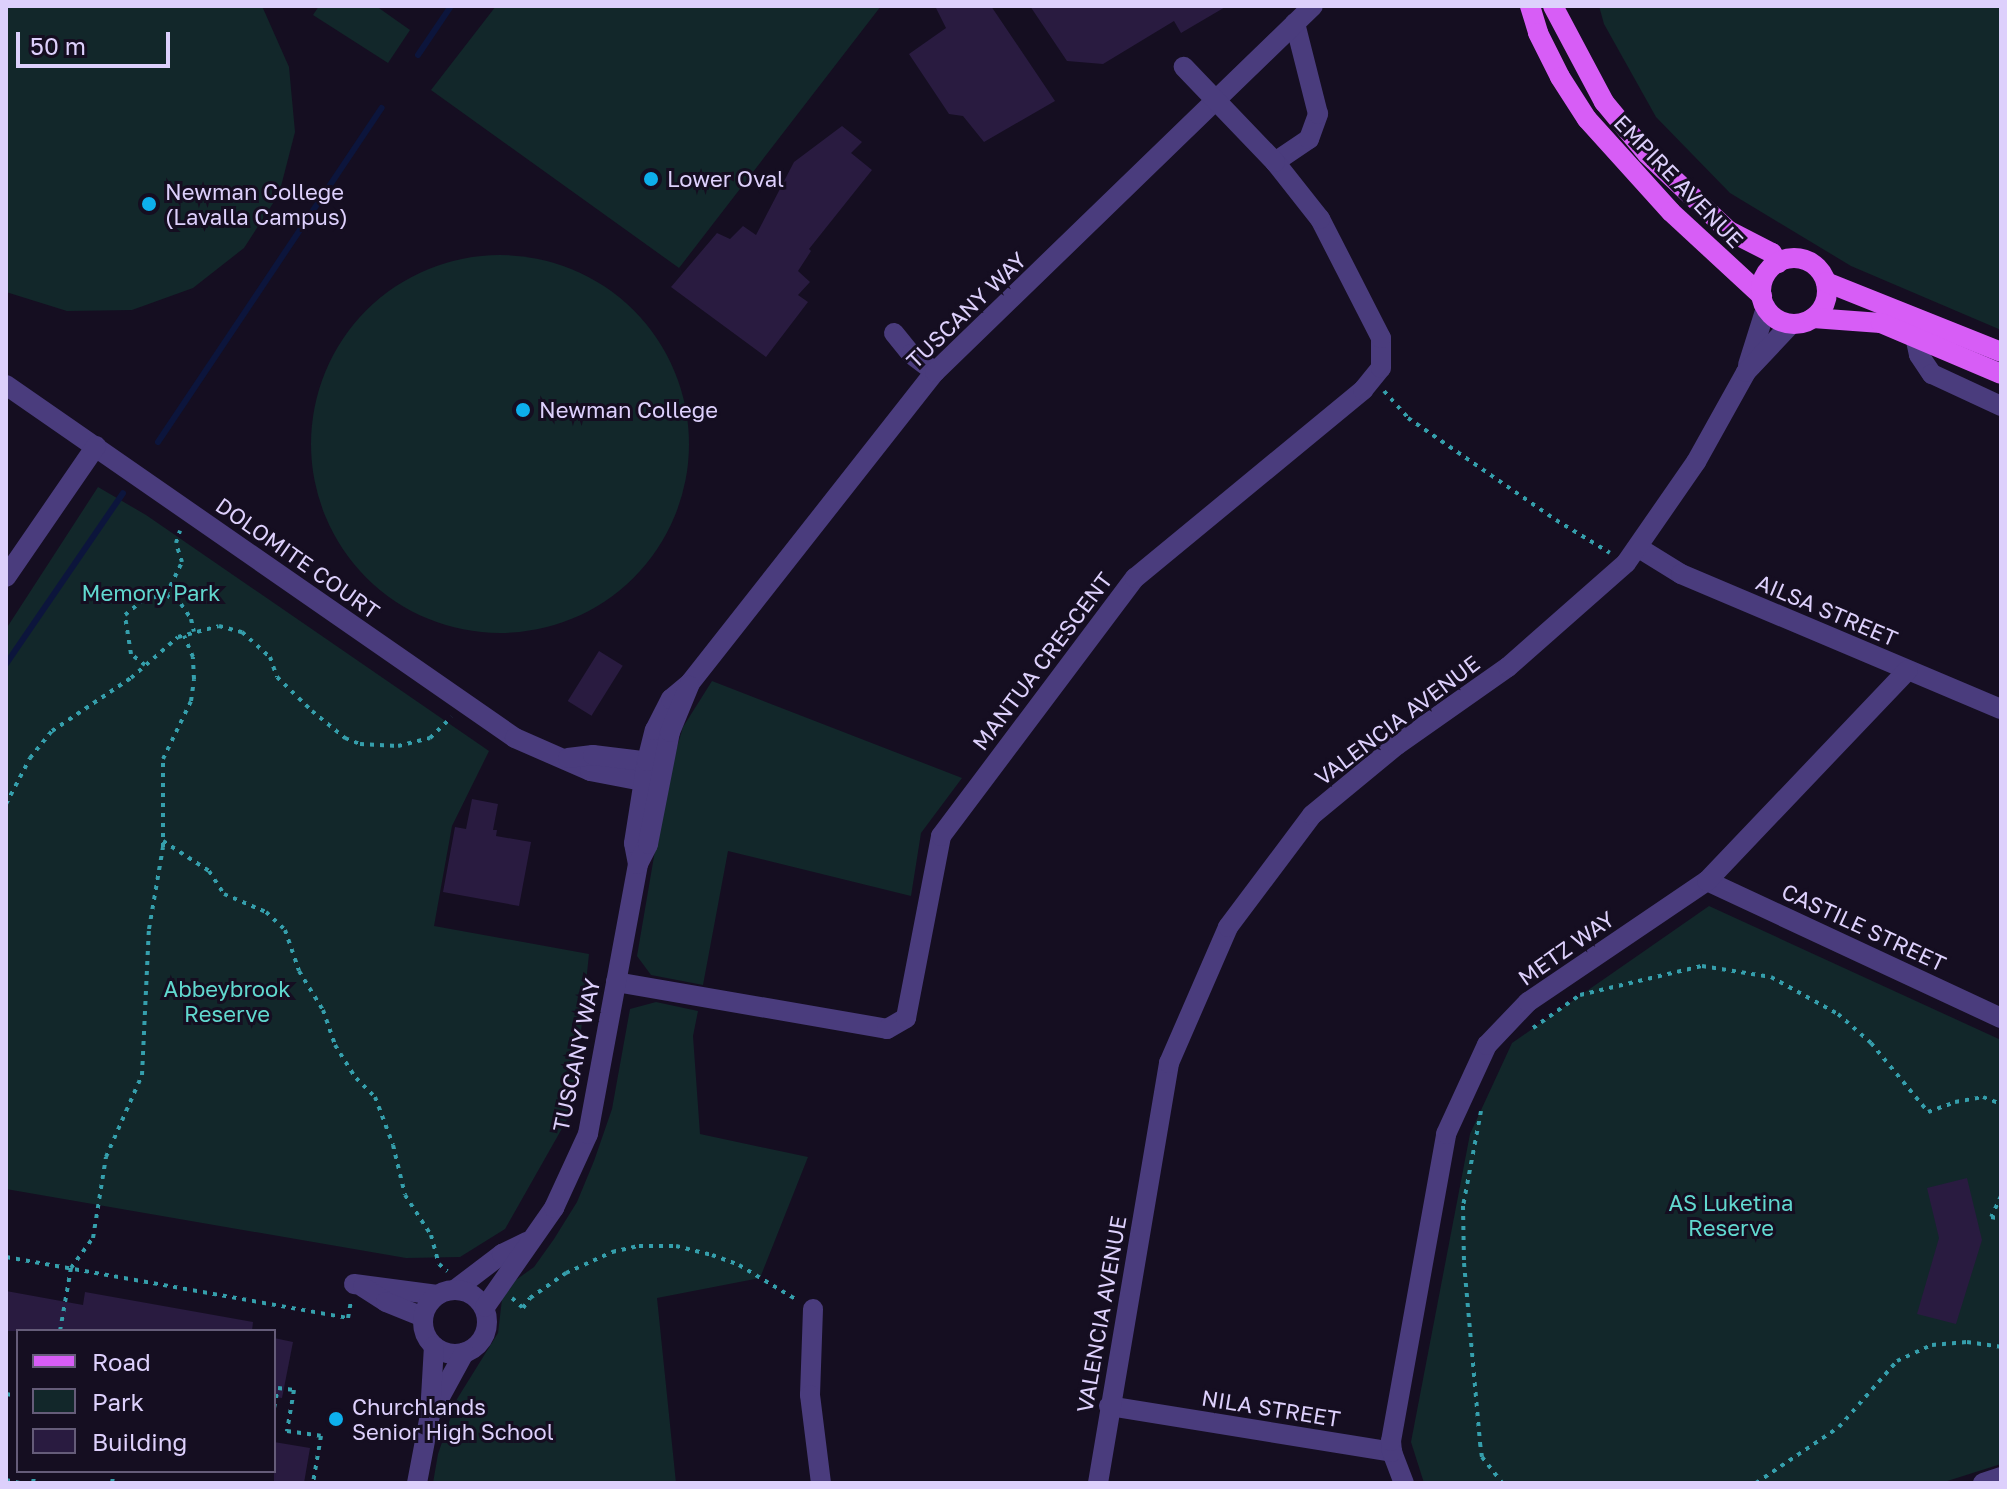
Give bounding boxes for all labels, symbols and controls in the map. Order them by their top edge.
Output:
scale bar [20,16,174,66]
text: 50 m [30,31,86,60]
street label: EMPIRE AVENUE [1609,109,1749,253]
place label: Lower Oval [667,166,784,192]
marker: Lower Oval [642,170,660,188]
place label: Newman College (Lavalla Campus) [165,178,348,230]
marker: Newman College (Lavalla Campus) [140,195,158,213]
street label: TUSCANY WAY [901,246,1031,374]
place label: Newman College [539,397,718,423]
marker: Newman College [514,401,532,419]
street label: DOLOMITE COURT [211,492,385,624]
street label: MANTUA CRESCENT [967,567,1117,755]
street label: AILSA STREET [1752,568,1902,652]
park label: Memory Park [81,580,221,606]
street label: VALENCIA AVENUE [1309,649,1485,791]
street label: CASTILE STREET [1778,877,1950,977]
street label: METZ WAY [1513,905,1619,991]
park label: Abbeybrook Reserve [163,975,291,1026]
street label: TUSCANY WAY [547,976,605,1134]
park label: AS Luketina Reserve [1669,1189,1793,1240]
street label: VALENCIA AVENUE [1071,1214,1131,1414]
legend [16,1329,276,1473]
text: Road [92,1347,151,1376]
street label: NILA STREET [1200,1384,1342,1432]
text: Park [92,1387,144,1416]
place label: Churchlands Senior High School [352,1393,554,1444]
marker: Churchlands Senior High School [327,1410,345,1428]
text: Building [92,1427,187,1456]

